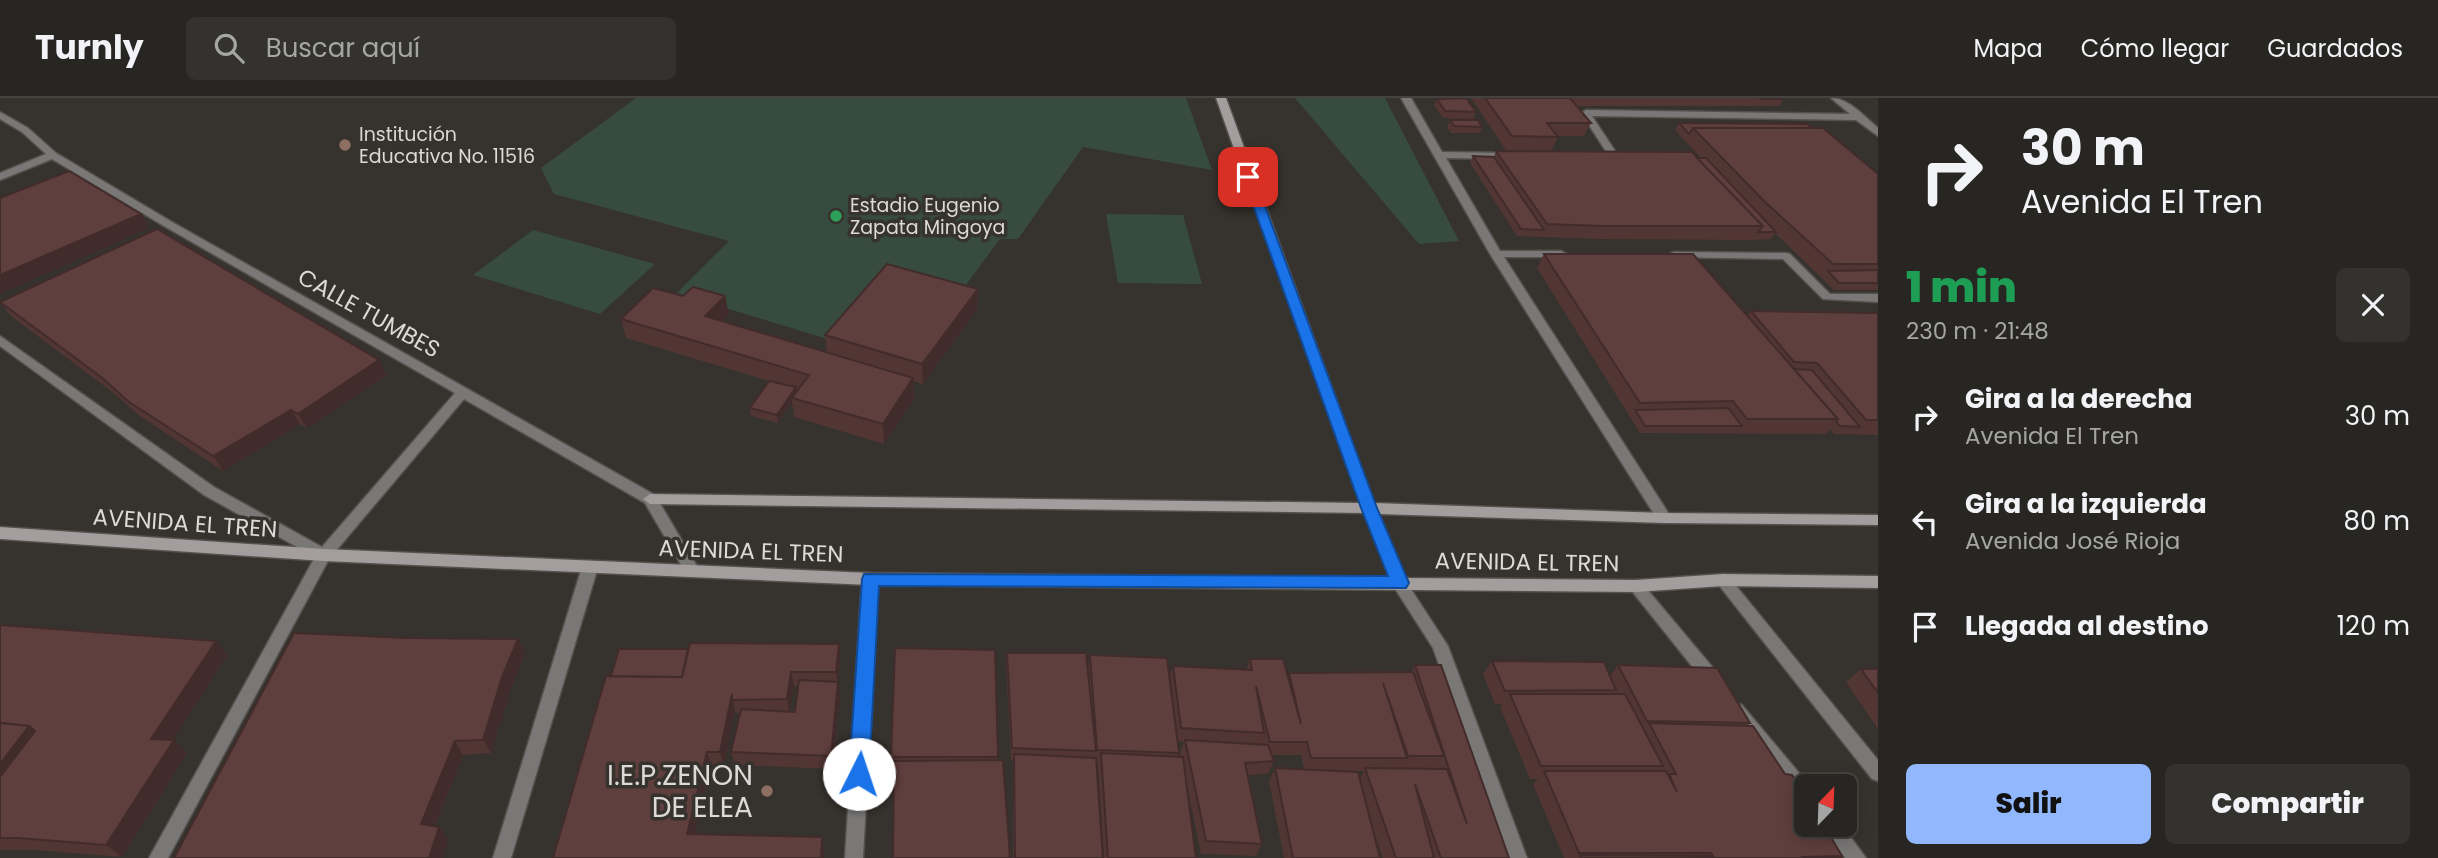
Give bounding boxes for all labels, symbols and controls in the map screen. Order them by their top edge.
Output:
search box [186,17,676,80]
text: Turnly [35,24,144,71]
icon: search [210,29,248,67]
text: Buscar aquí [266,30,420,66]
text: Mapa [1973,32,2043,65]
text: Cómo llegar [2081,32,2229,65]
text: Guardados [2267,32,2403,65]
text: 30 m [2021,114,2145,182]
place label: Institución Educativa No. 11516 [359,121,535,170]
icon: right [1906,126,1997,217]
marker: Institución Educativa No. 11516 [337,137,353,153]
pin [1218,147,1278,207]
icon: arrive [1229,158,1267,196]
text: Avenida El Tren [2021,179,2263,224]
place label: Estadio Eugenio Zapata Mingoya [850,192,1005,241]
marker: Estadio Eugenio Zapata Mingoya [828,208,844,224]
text: 1 min [1906,258,2017,317]
street label: CALLE TUMBES [292,261,446,365]
button: close [2336,268,2410,342]
text: 230 m · 21:48 [1906,315,2049,347]
text: Gira a la derecha [1965,381,2193,417]
icon: right [1906,398,1944,436]
text: 30 m [2345,398,2410,434]
text: Avenida El Tren [1965,420,2139,452]
text: Gira a la izquierda [1965,486,2207,522]
street label: AVENIDA EL TREN [92,501,278,545]
icon: left [1906,503,1944,541]
text: 80 m [2344,503,2410,539]
text: Avenida José Rioja [1965,525,2180,557]
street label: AVENIDA EL TREN [658,532,844,570]
street label: AVENIDA EL TREN [1434,544,1620,580]
icon: arrive [1906,608,1944,646]
text: Llegada al destino [1965,608,2209,644]
text: 120 m [2337,608,2410,644]
position arrow [822,737,896,811]
place label: I.E.P.ZENON DE ELEA [607,756,753,827]
button: Salir [1906,764,2151,844]
button: Compartir [2165,764,2410,844]
north arrow [1794,774,1857,836]
map controls [1794,774,1857,837]
marker: I.E.P.ZENON DE ELEA [759,783,775,799]

